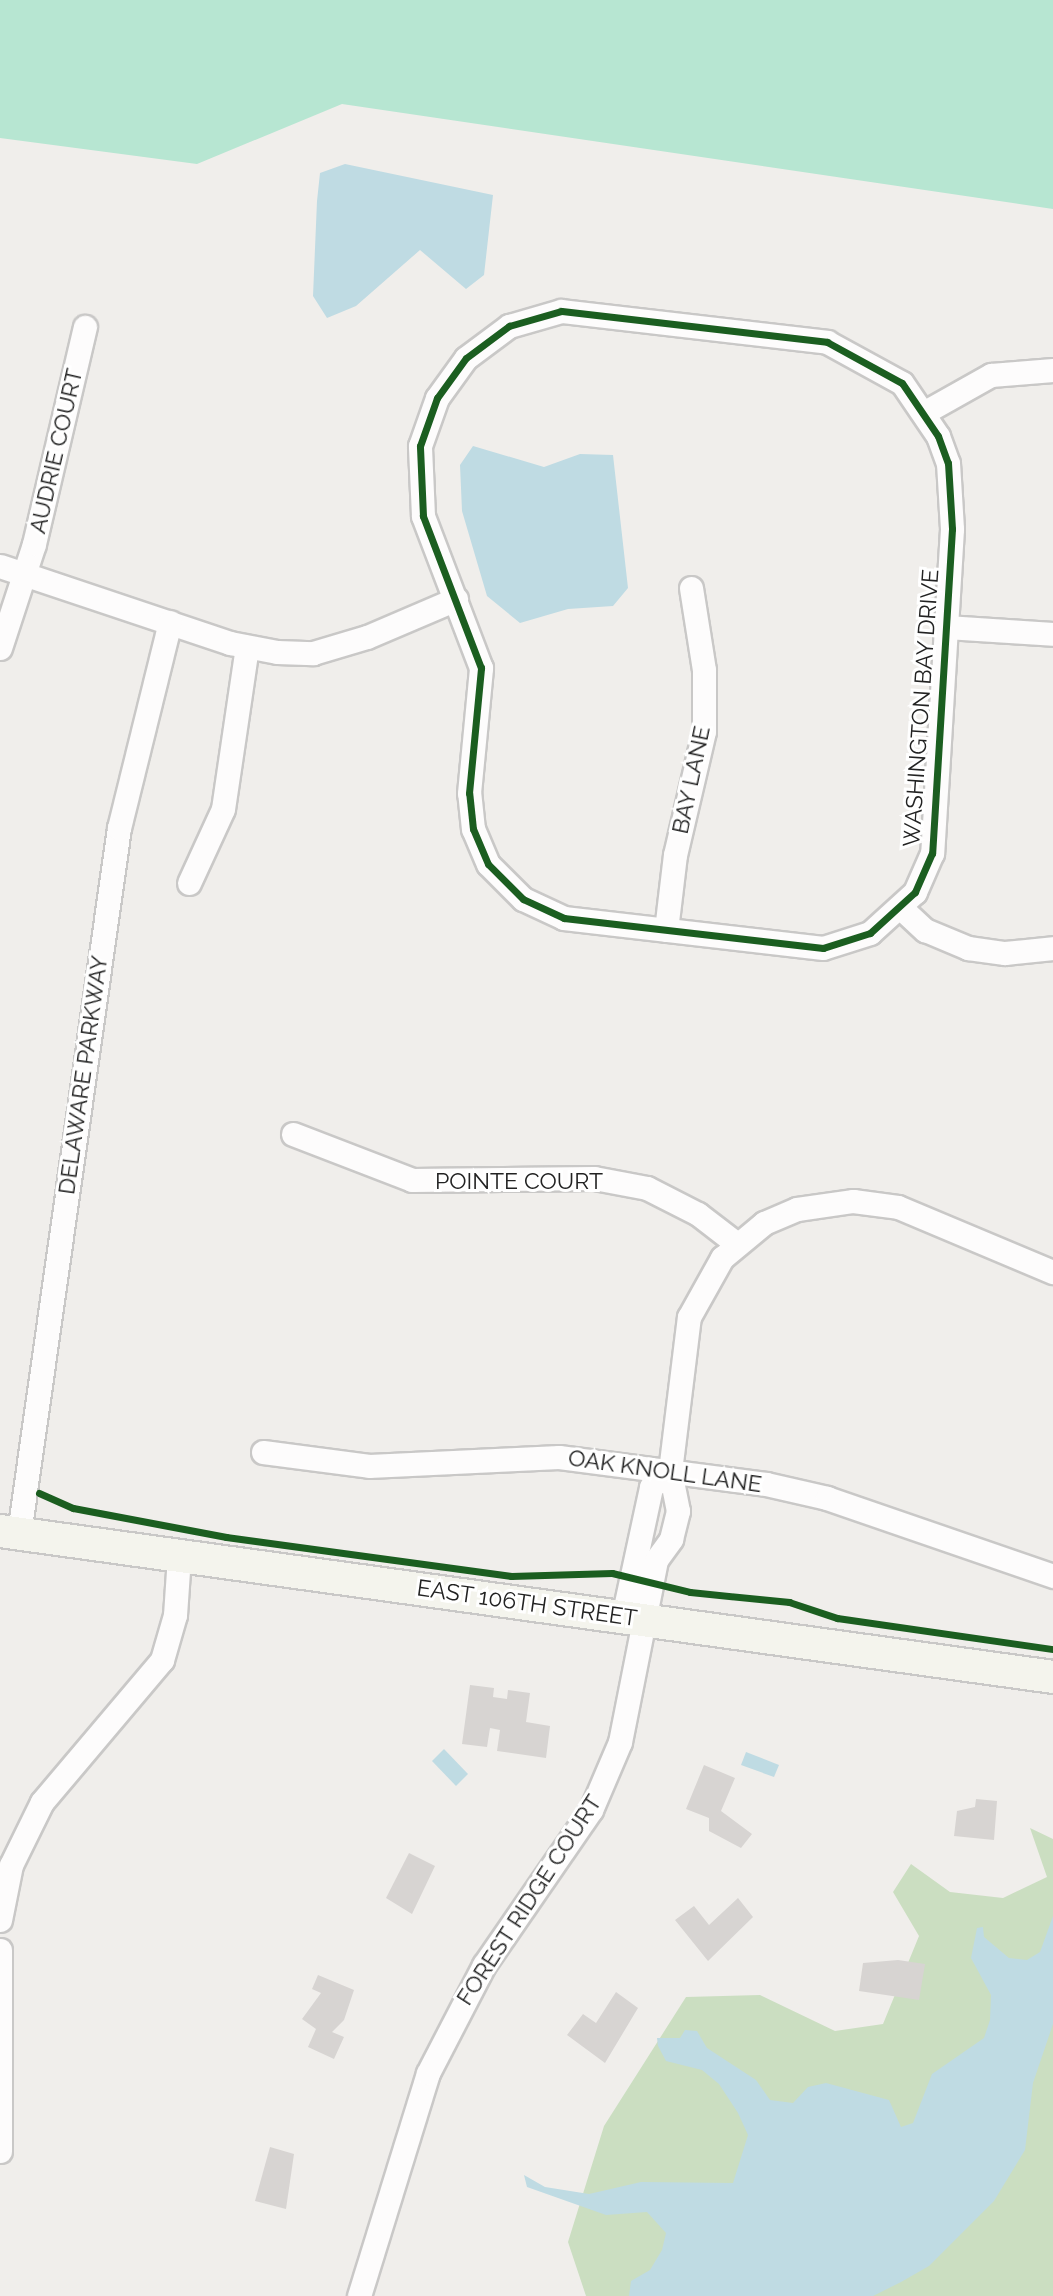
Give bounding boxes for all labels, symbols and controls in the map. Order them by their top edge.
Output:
street label: AUDRIE COURT [24,366,88,536]
street label: WASHINGTON BAY DRIVE [897,568,945,848]
street label: BAY LANE [666,723,716,837]
street label: DELAWARE PARKWAY [53,954,113,1196]
street label: POINTE COURT [435,1167,603,1195]
street label: OAK KNOLL LANE [566,1444,764,1498]
street label: EAST 106TH STREET [415,1574,639,1632]
street label: FOREST RIDGE COURT [450,1789,608,2011]

